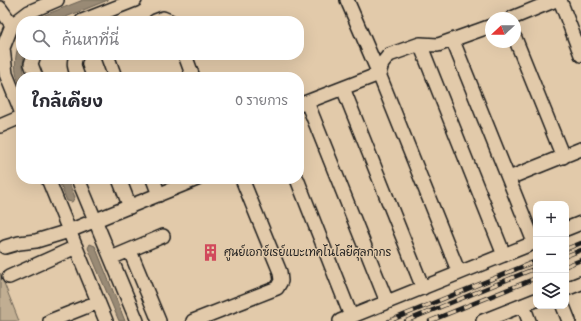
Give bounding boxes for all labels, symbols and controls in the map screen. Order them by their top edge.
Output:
north arrow [485,12,521,48]
search box [16,16,304,60]
icon: search [30,27,52,49]
text: ค้นหาที่นี่ [62,31,119,50]
text: ใกล้เคียง [32,92,103,112]
text: 0 รายการ [235,93,288,109]
map controls [533,201,569,309]
button: + [533,201,569,237]
button: − [533,237,569,273]
building icon: ศูนย์เอกซ์เรย์แบะเทคโนโลยีศุลกากร [201,242,221,262]
place label: ศูนย์เอกซ์เรย์แบะเทคโนโลยีศุลกากร [224,244,391,261]
button: layers [533,273,569,309]

